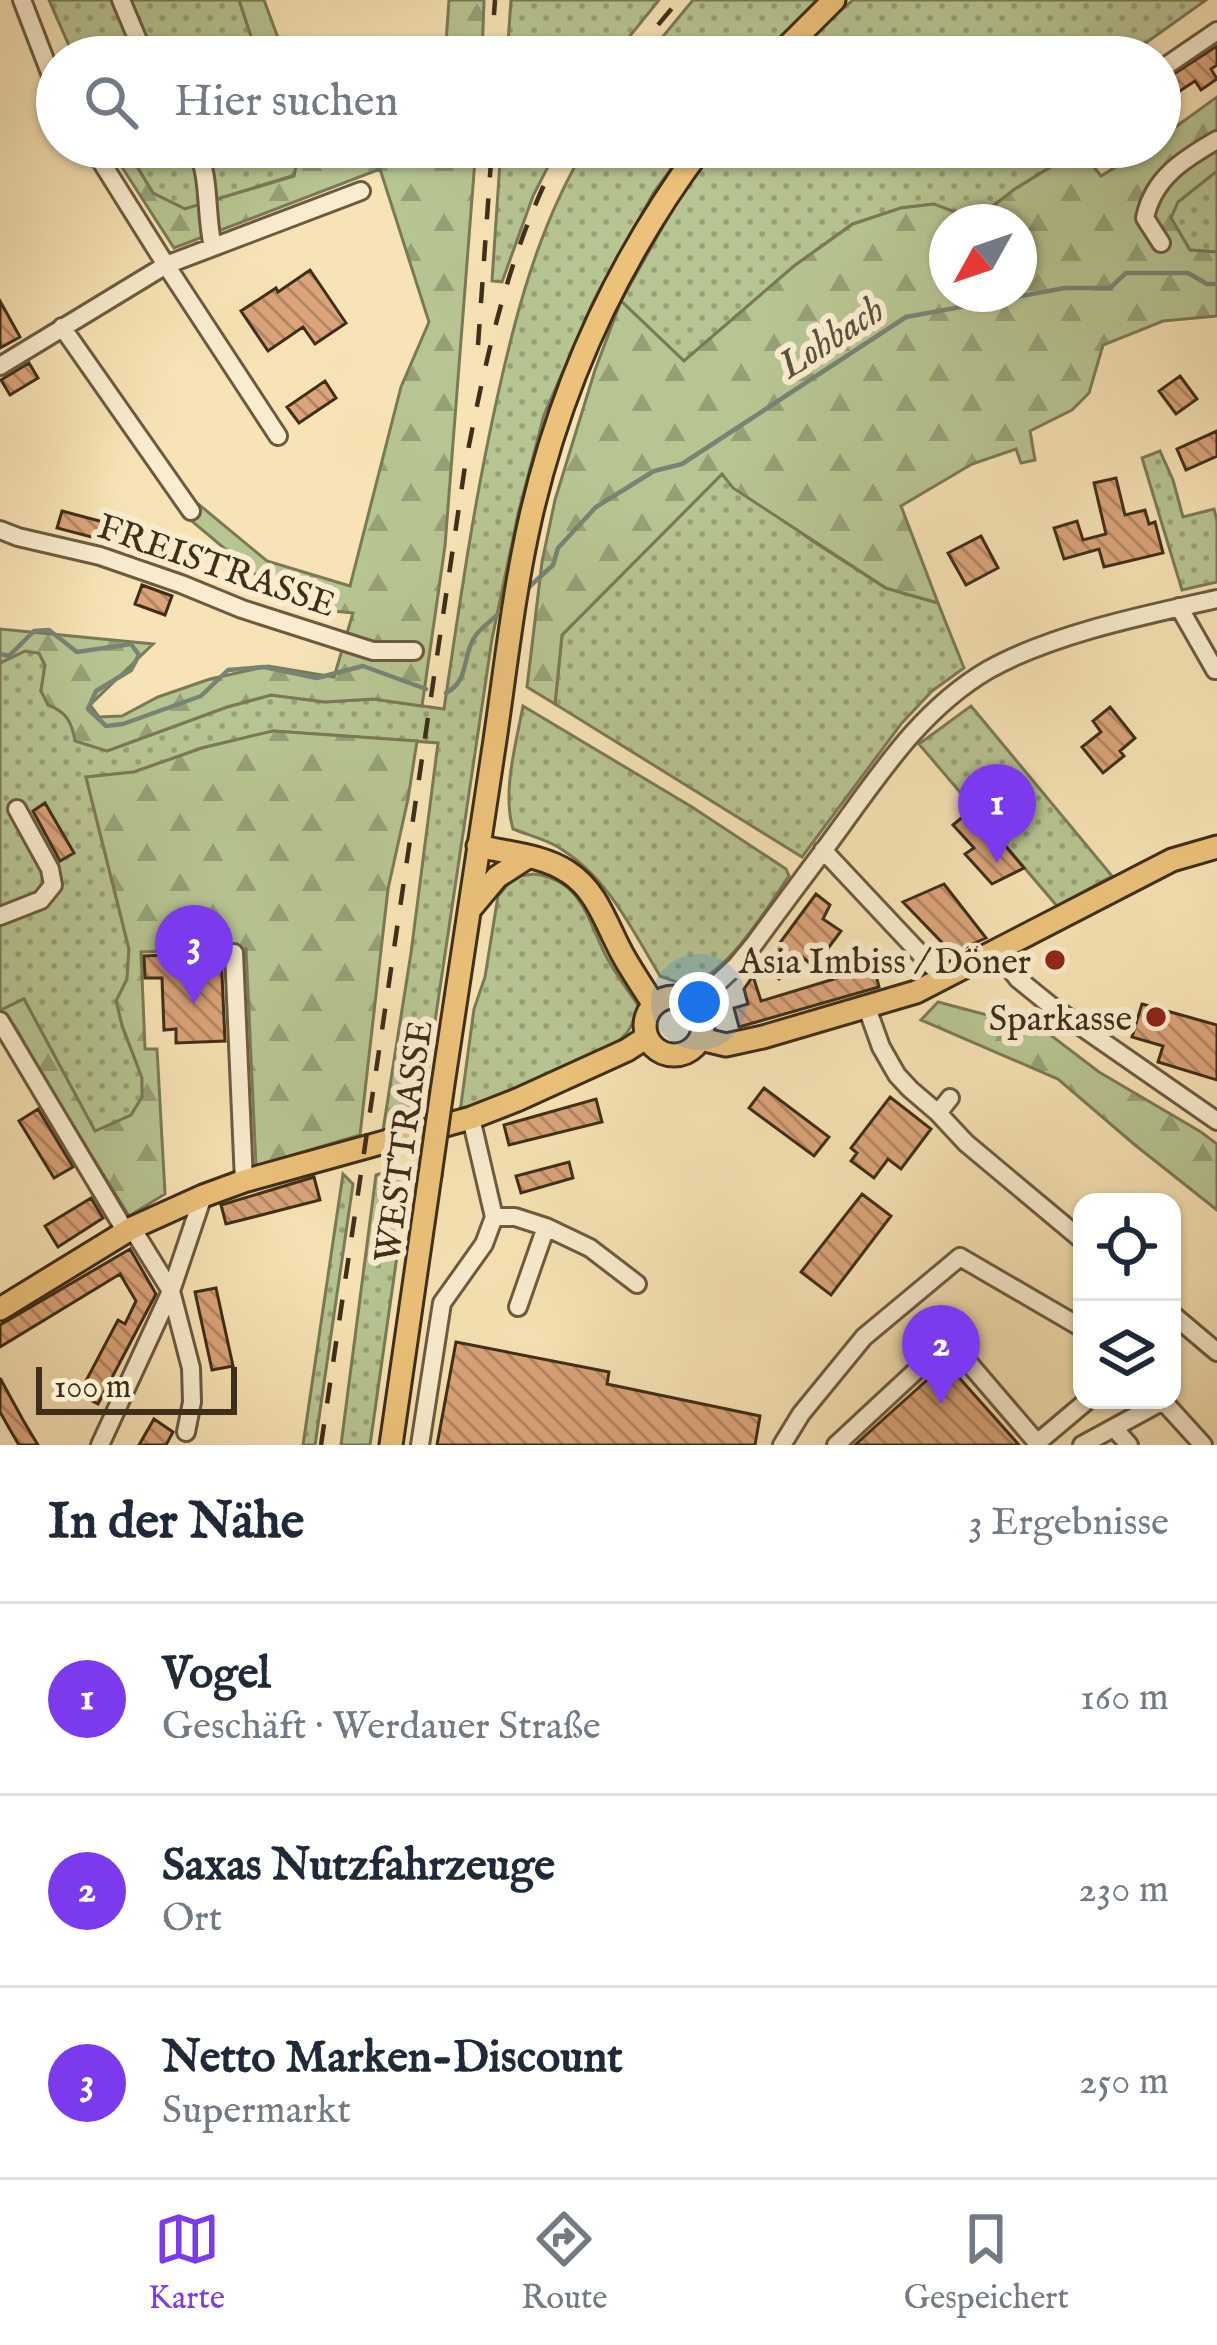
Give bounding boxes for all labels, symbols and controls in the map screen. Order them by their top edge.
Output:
search box [36,36,1181,168]
icon: search [78,69,144,135]
text: Hier suchen [174,74,398,131]
north arrow [929,204,1037,312]
water label: Lohbach [769,287,894,392]
street label: FREISTRASSE [91,505,341,629]
pin: 1 [958,764,1036,863]
pin: 3 [155,905,233,1004]
place label: Asia Imbiss / Döner [738,940,1031,986]
marker: Asia Imbiss / Döner [1042,947,1068,973]
your location [669,972,729,1032]
place label: Sparkasse [989,997,1132,1043]
marker: Sparkasse [1143,1004,1169,1030]
street label: WESTTRASSE [365,1017,445,1265]
map controls [1073,1193,1181,1409]
button: locate [1073,1193,1181,1301]
button: layers [1073,1301,1181,1409]
pin: 2 [902,1305,980,1404]
scale bar [36,1361,237,1414]
text: 100 m [54,1367,131,1409]
text: In der Nähe [48,1491,304,1556]
text: 3 Ergebnisse [968,1499,1169,1548]
text: Vogel [162,1646,271,1703]
text: 1 [80,1674,94,1723]
text: 160 m [1080,1674,1169,1723]
text: Geschäft · Werdauer Straße [162,1703,601,1752]
text: Saxas Nutzfahrzeuge [162,1838,555,1895]
text: 2 [78,1866,96,1915]
text: 230 m [1078,1866,1169,1915]
text: Ort [162,1895,222,1944]
text: Netto Marken-Discount [162,2030,623,2087]
text: 3 [80,2058,94,2107]
text: 250 m [1079,2058,1169,2107]
text: Supermarkt [162,2087,351,2136]
tab: Karte [148,2206,225,2320]
tab: Route [521,2206,607,2320]
tab: Gespeichert [904,2206,1069,2320]

